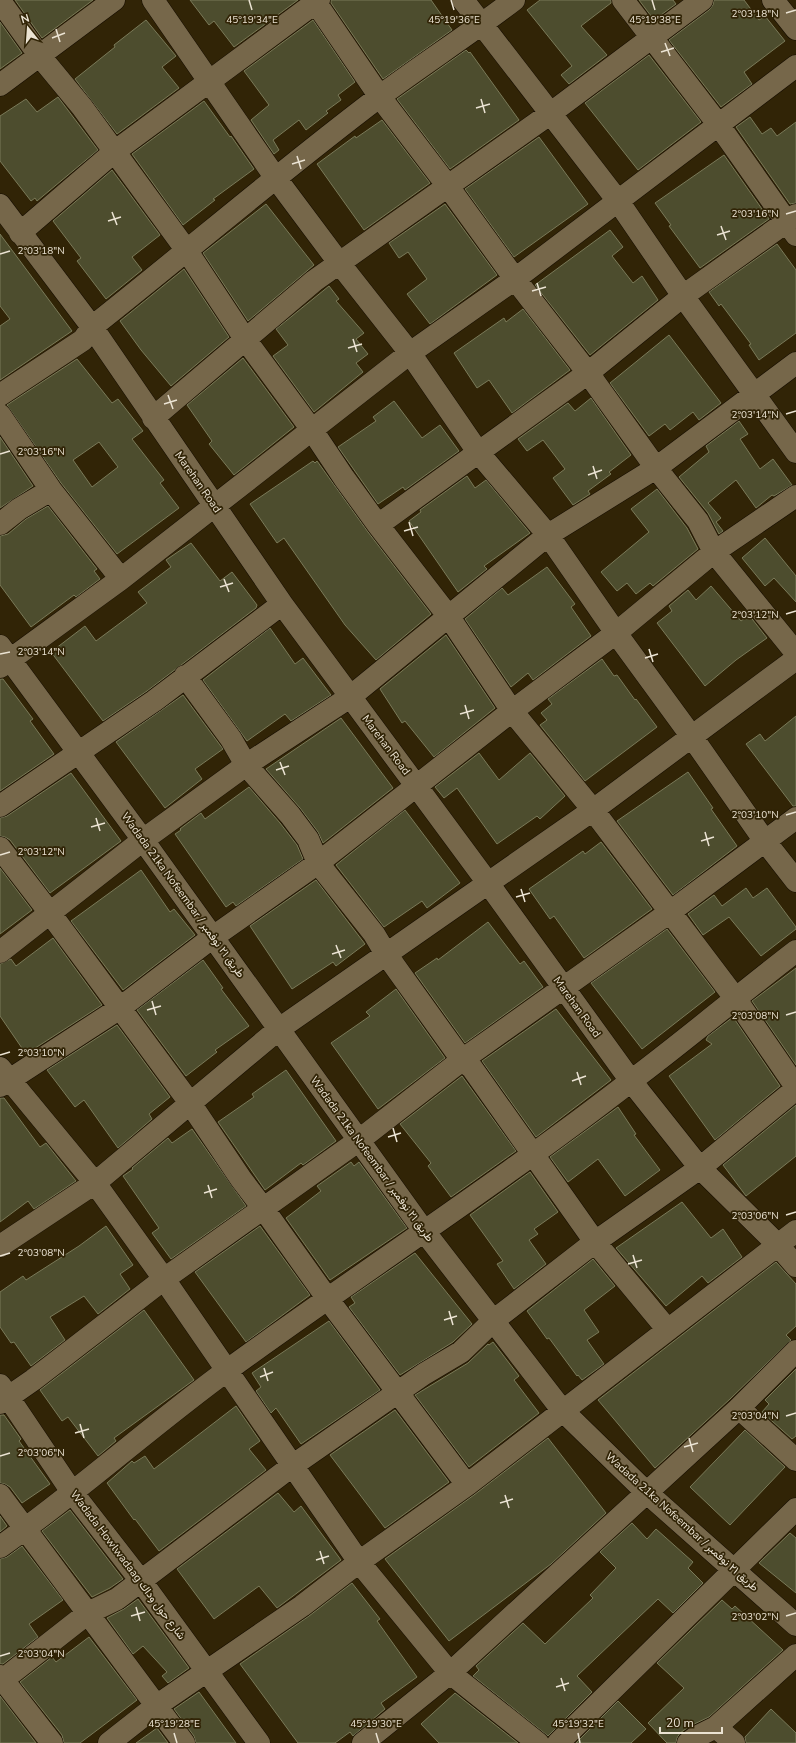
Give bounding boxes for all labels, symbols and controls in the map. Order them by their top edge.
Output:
text: 2°03'18"N [731,7,779,21]
north arrow [8,8,48,48]
text: N [19,11,31,27]
text: 45°19'34"E [226,13,278,27]
text: 45°19'36"E [428,13,480,27]
text: 45°19'38"E [629,13,681,27]
text: 2°03'16"N [731,207,779,221]
text: 2°03'18"N [17,244,65,258]
text: 2°03'14"N [731,408,779,422]
text: 2°03'16"N [17,445,65,459]
street label: Marehan Road [171,448,225,516]
text: 2°03'12"N [731,608,779,622]
text: 2°03'14"N [17,645,65,659]
street label: Marehan Road [358,712,414,778]
text: 2°03'10"N [731,808,779,822]
street label: Wadada 21ka Nofeembar / طريق ٢١ نوفمبر [118,809,248,981]
text: 2°03'12"N [17,845,65,859]
street label: Marehan Road [550,974,604,1040]
text: 2°03'08"N [731,1009,779,1023]
text: 2°03'10"N [17,1046,65,1060]
street label: Wadada 21ka Nofeembar / طريق ٢١ نوفمبر [307,1073,437,1245]
text: 2°03'06"N [731,1209,779,1223]
text: 2°03'08"N [17,1246,65,1260]
text: 2°03'04"N [731,1409,779,1423]
text: 2°03'06"N [17,1446,65,1460]
street label: Wadada 21ka Nofeembar / طريق ٢١ نوفمبر [602,1449,762,1595]
street label: Wadada Howlwadaag شارع حول وداك [67,1487,189,1643]
text: 2°03'02"N [731,1610,779,1624]
text: 2°03'04"N [17,1647,65,1661]
scale bar [660,1709,722,1735]
text: 20 m [666,1715,694,1731]
text: 45°19'28"E [148,1717,200,1731]
text: 45°19'30"E [350,1717,402,1731]
text: 45°19'32"E [552,1717,604,1731]

